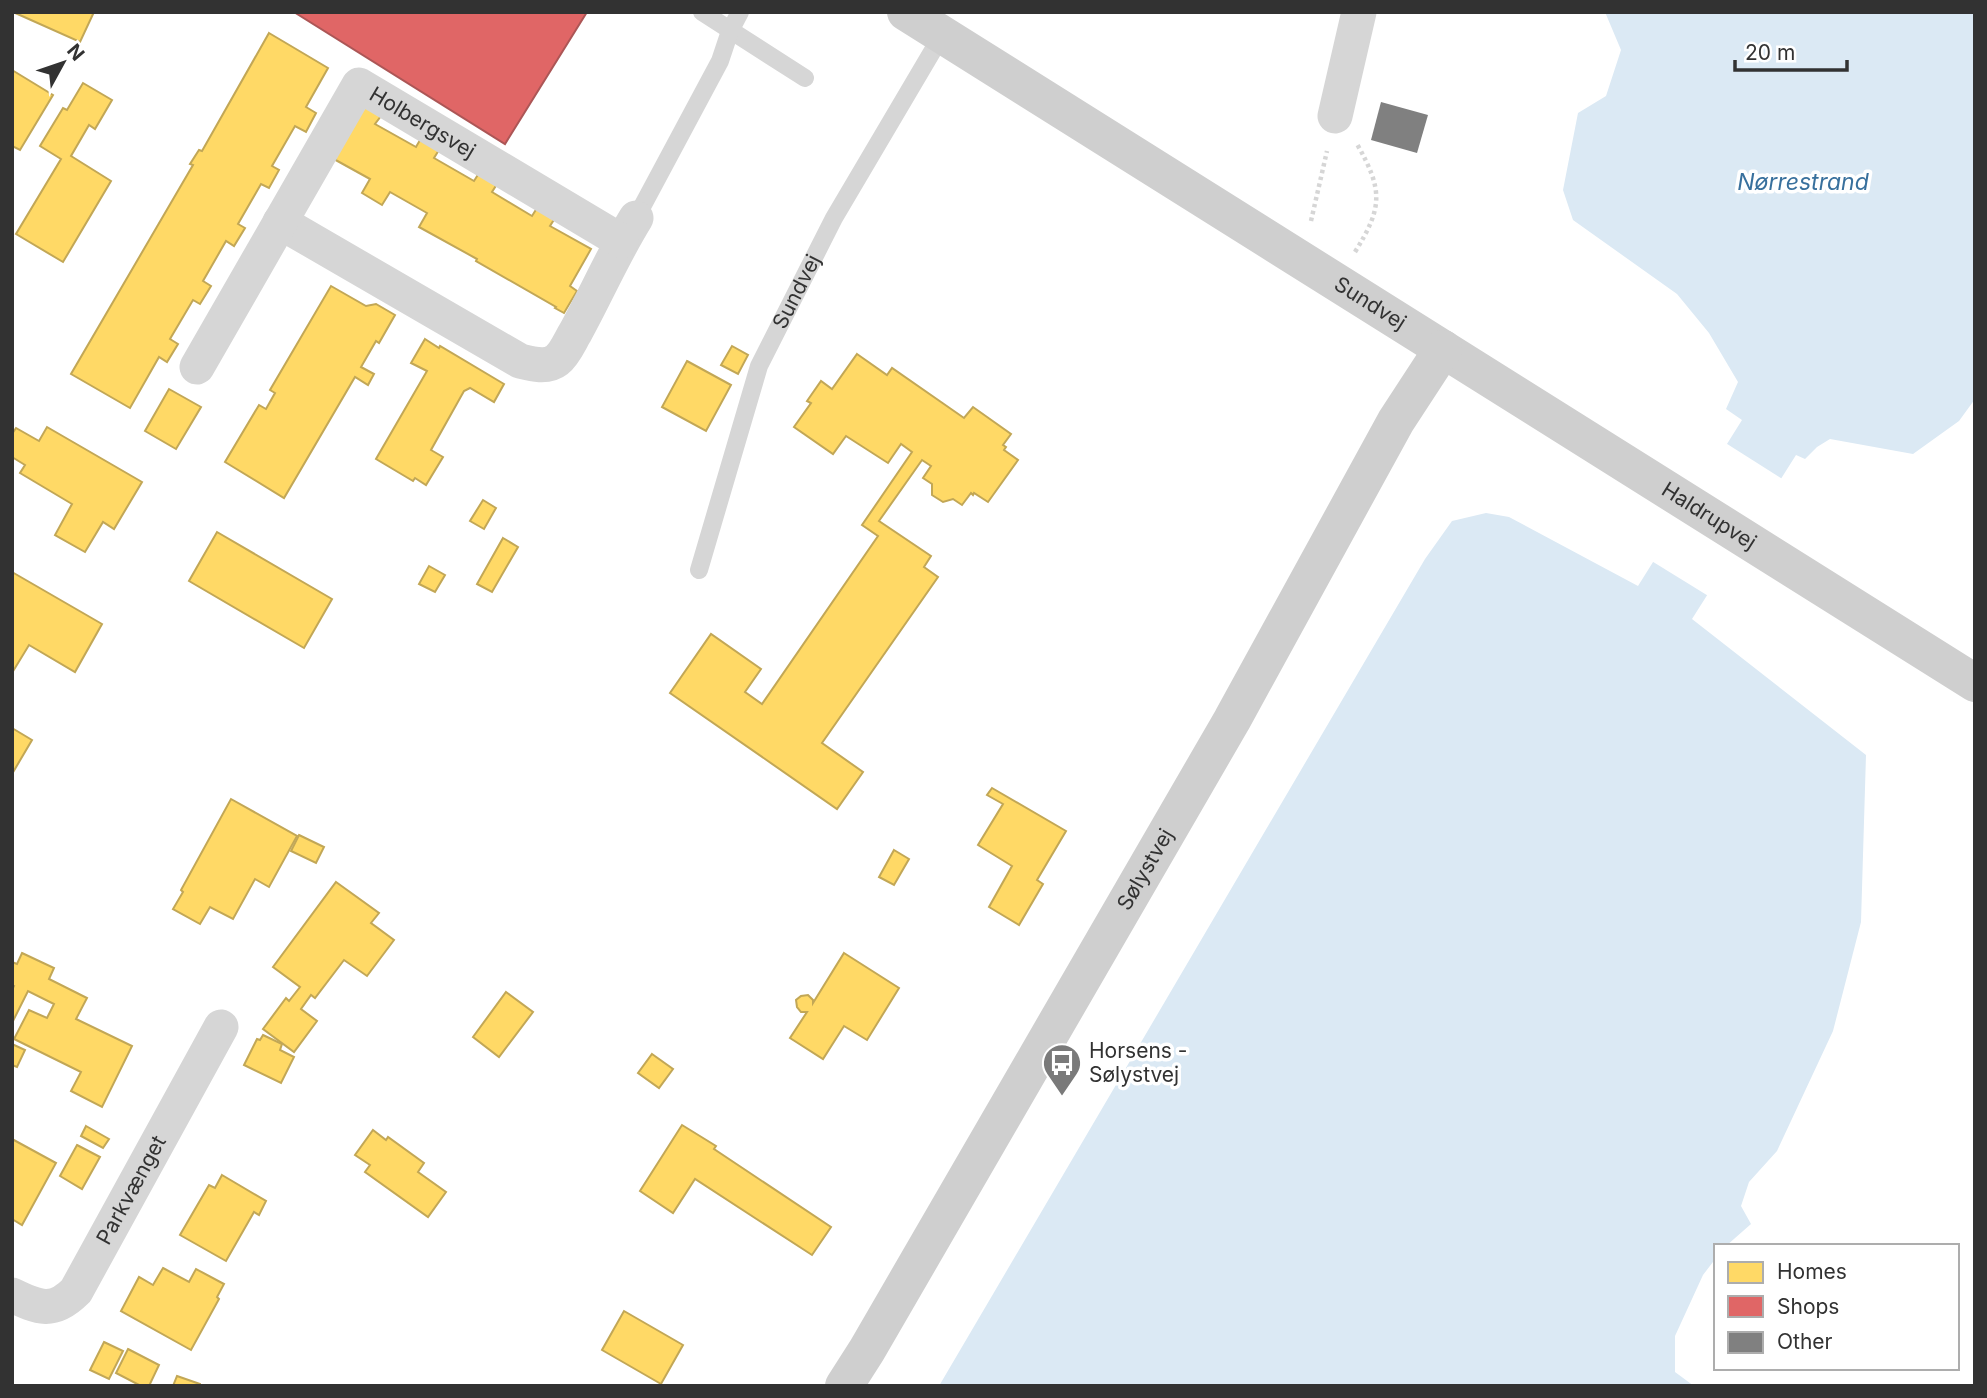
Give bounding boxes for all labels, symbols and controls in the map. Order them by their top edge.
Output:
north arrow [28,28,98,98]
scale bar [1735,28,1847,72]
text: N [62,39,89,65]
text: 20 m [1745,40,1795,65]
street label: Holbergsvej [365,81,480,163]
water label: Nørrestrand [1737,168,1870,196]
street label: Sundvej [767,250,825,333]
street label: Sundvej [1330,271,1411,335]
street label: Haldrupvej [1657,477,1761,555]
street label: Sølystvej [1112,824,1178,915]
place label: Horsens - Sølystvej [1089,1038,1188,1087]
bus stop icon: Horsens - Sølystvej [1041,1042,1083,1097]
street label: Parkvænget [91,1131,171,1249]
legend [1714,1244,1959,1370]
text: Homes [1777,1259,1847,1284]
text: Shops [1777,1294,1839,1319]
text: Other [1777,1329,1833,1354]

